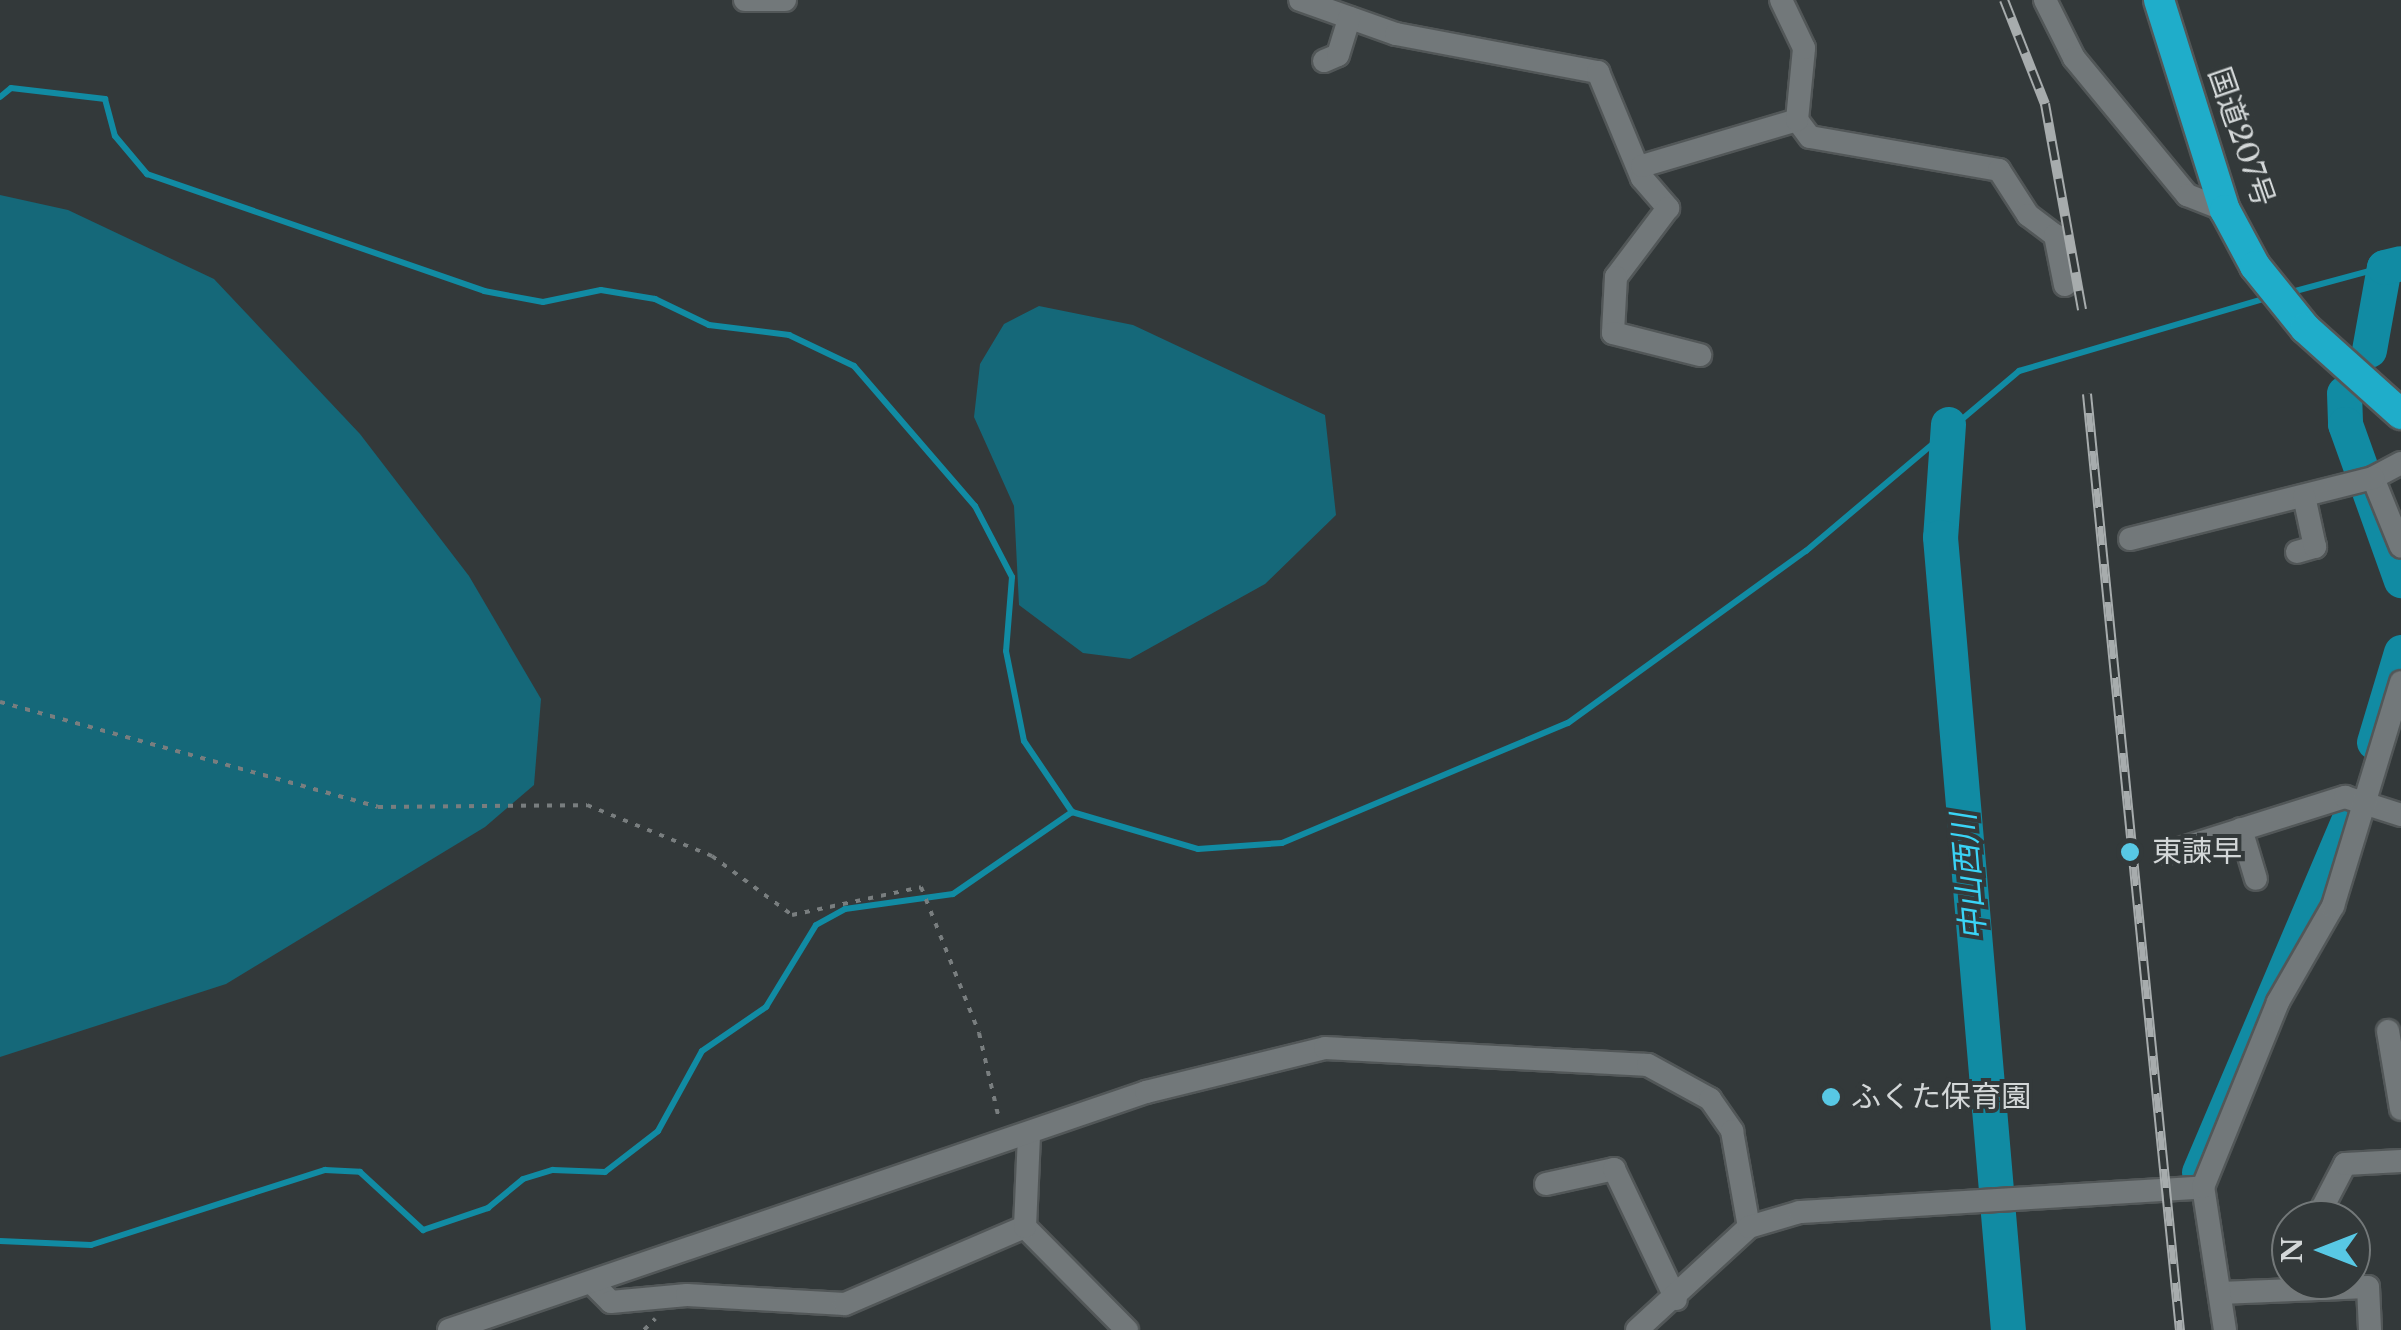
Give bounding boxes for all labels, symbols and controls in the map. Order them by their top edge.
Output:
street label: 国道207号 [2200,63,2282,211]
water label: 中山西川 [1944,812,1994,942]
place label: 東諫早 [2152,834,2242,870]
marker: 東諫早 [2117,839,2143,865]
place label: ふくた保育園 [1851,1079,2031,1115]
marker: ふくた保育園 [1820,1086,1842,1108]
north arrow [2271,1200,2371,1300]
text: N [2275,1237,2310,1263]

